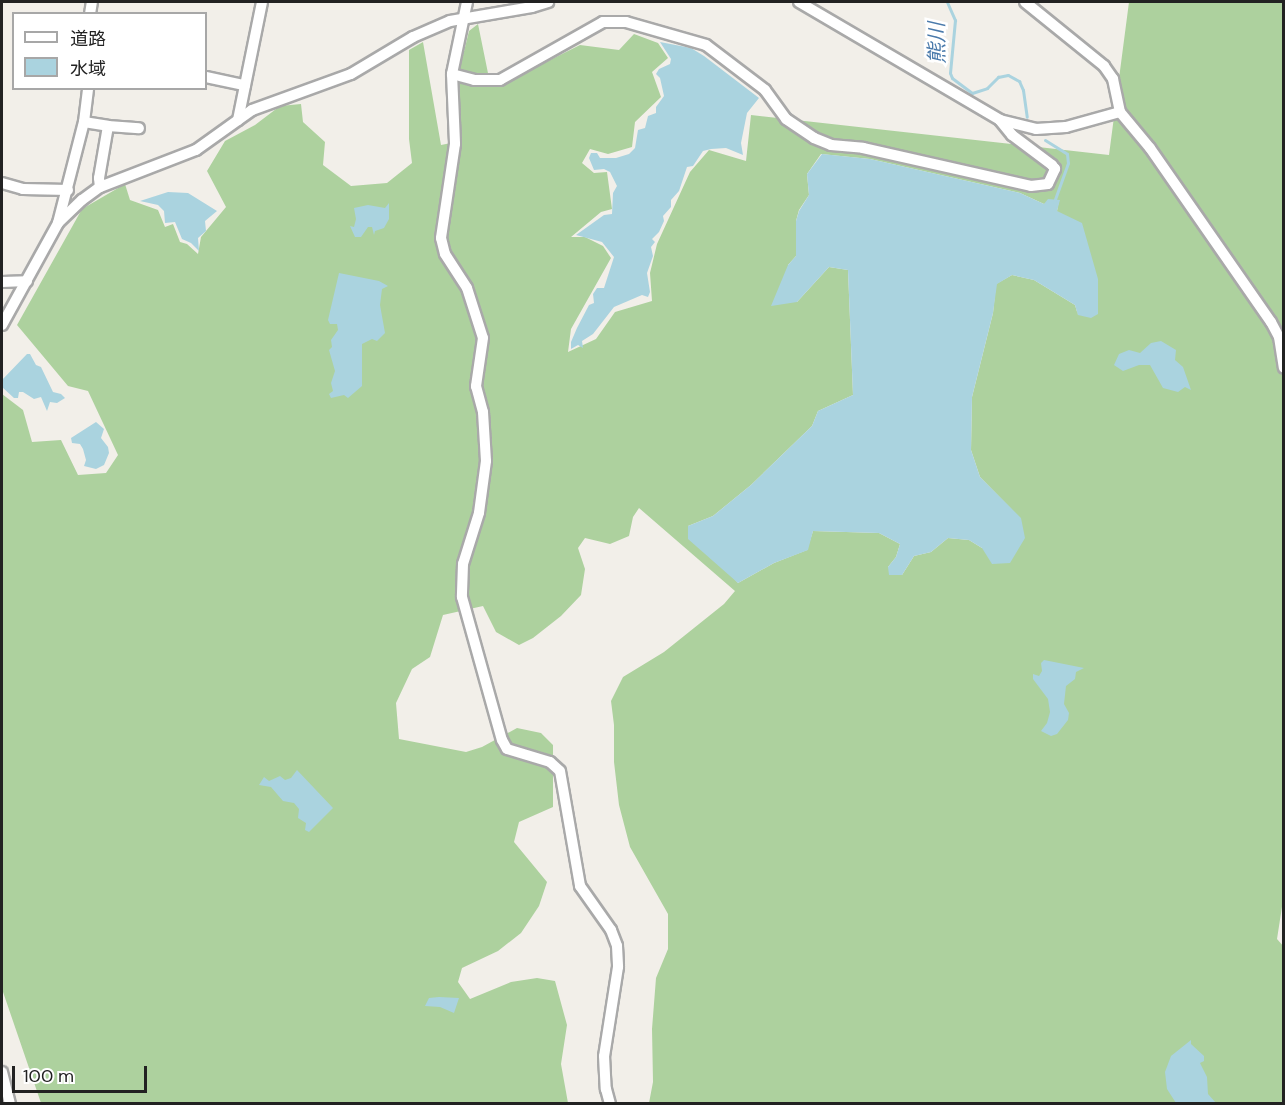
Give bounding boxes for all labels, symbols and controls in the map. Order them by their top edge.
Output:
legend [12,12,207,90]
water label: 熊川 [924,22,950,64]
text: 道路 [70,27,106,51]
text: 水域 [70,57,106,81]
scale bar [15,1054,150,1092]
text: 100 m [23,1064,74,1088]

